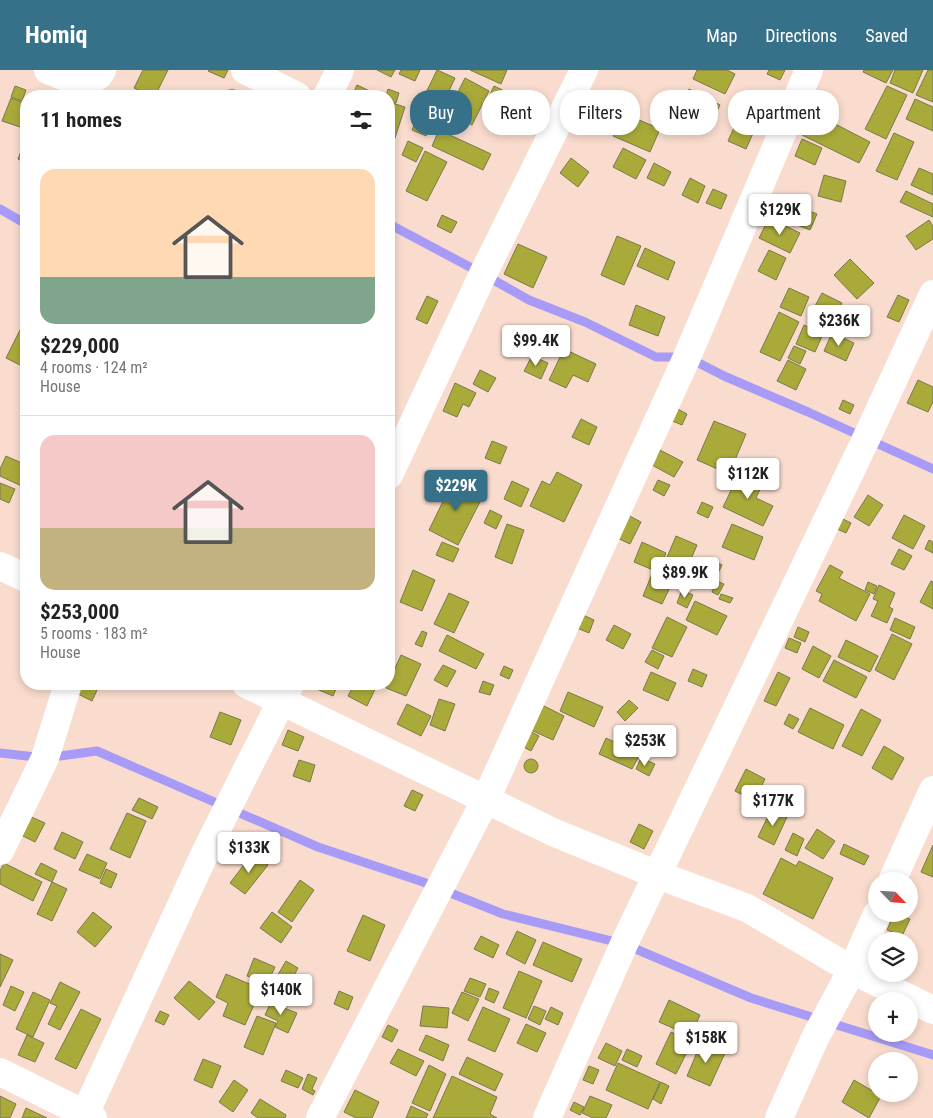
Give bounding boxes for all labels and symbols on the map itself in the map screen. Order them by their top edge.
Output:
pin: $129K [745,194,815,236]
pin: $236K [804,304,874,347]
pin: $99.4K [495,324,577,367]
pin: $112K [713,458,783,500]
pin: $229K [421,470,491,512]
pin: $89.9K [644,556,726,599]
pin: $253K [610,724,680,767]
pin: $177K [738,784,808,827]
pin: $133K [214,832,284,874]
north arrow [868,872,918,922]
pin: $140K [246,974,316,1016]
pin: $158K [671,1022,741,1064]

